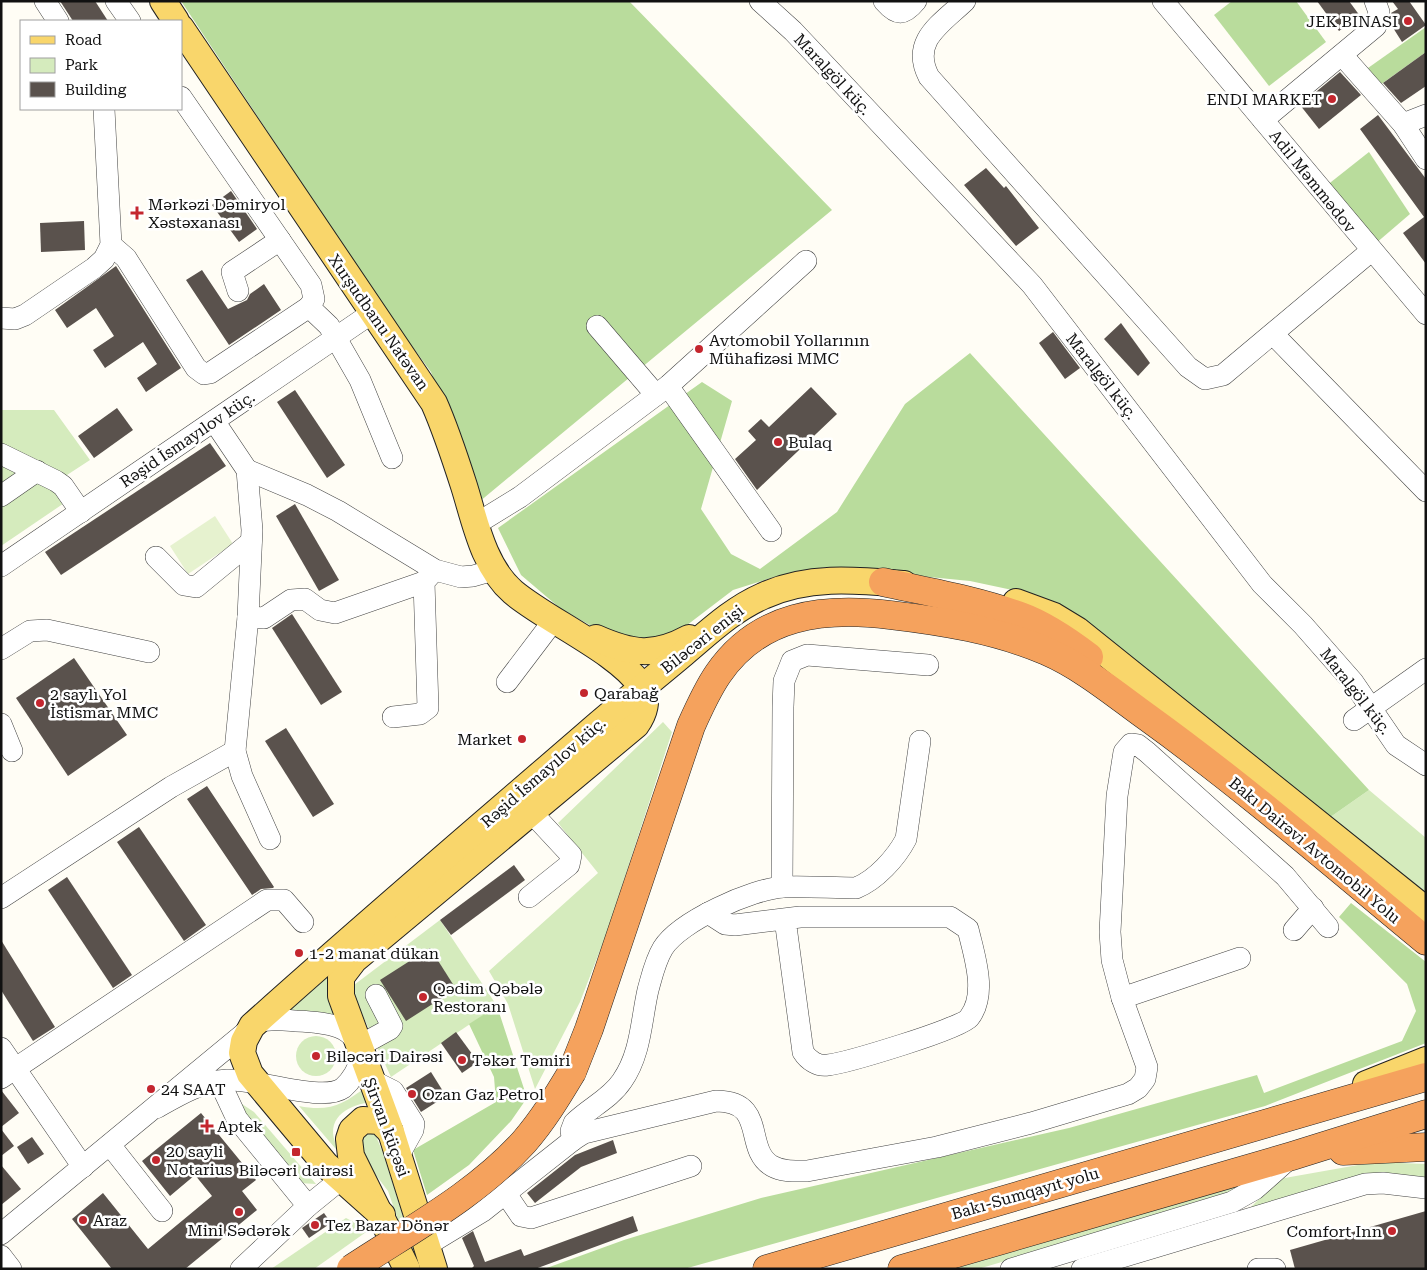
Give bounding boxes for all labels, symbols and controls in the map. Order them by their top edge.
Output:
place label: JEK BINASI [1306,12,1398,31]
marker: JEK BINASI [1402,15,1414,27]
legend [20,20,182,110]
street label: Maralgöl küç. [790,30,875,119]
text: Road [65,31,102,49]
text: Park [65,56,99,74]
text: Building [65,81,127,99]
place label: ENDI MARKET [1207,90,1322,109]
marker: ENDI MARKET [1326,93,1338,105]
street label: Adil Məmmədov [1265,126,1360,237]
place label: Mərkəzi Dəmiryol Xəstəxanası [148,195,285,232]
marker: Mərkəzi Dəmiryol Xəstəxanası [130,206,144,220]
street label: Xurşudbanu Natəvan [324,250,433,394]
street label: Maralgöl küç. [1062,329,1141,423]
place label: Avtomobil Yollarının Mühafizəsi MMC [709,331,869,368]
marker: Avtomobil Yollarının Mühafizəsi MMC [693,343,705,355]
street label: Rəşid İsmayılov küç. [116,387,258,492]
place label: Bulaq [788,433,832,452]
marker: Bulaq [772,436,784,448]
street label: Biləcəri enişi [657,601,748,678]
street label: Maralgöl küç. [1316,644,1395,738]
place label: Qarabağ [594,684,659,703]
place label: 2 saylı Yol İstismar MMC [50,685,158,722]
marker: Qarabağ [578,687,590,699]
marker: 2 saylı Yol İstismar MMC [34,697,46,709]
street label: Rəşid İsmayılov küç. [477,713,609,832]
place label: Market [457,730,512,749]
marker: Market [516,733,528,745]
street label: Bakı Dairəvi Avtomobil Yolu [1225,773,1404,928]
place label: 1-2 manat dükan [309,944,439,963]
marker: 1-2 manat dükan [293,947,305,959]
place label: Qədim Qəbələ Restoranı [433,979,543,1016]
marker: Qədim Qəbələ Restoranı [417,991,429,1003]
place label: Biləcəri Dairəsi [326,1047,443,1066]
marker: Biləcəri Dairəsi [310,1050,322,1062]
place label: Təkər Təmiri [472,1051,570,1070]
marker: Təkər Təmiri [456,1054,468,1066]
street label: Şirvan küçəsi [360,1075,413,1179]
place label: 24 SAAT [161,1080,226,1099]
marker: 24 SAAT [145,1083,157,1095]
place label: Ozan Gaz Petrol [422,1085,544,1104]
marker: Ozan Gaz Petrol [406,1088,418,1100]
place label: Aptek [217,1117,263,1136]
marker: Aptek [201,1120,213,1132]
place label: 20 sayli Notarius [166,1142,233,1179]
marker: Biləcəri dairəsi [290,1146,302,1158]
marker: 20 sayli Notarius [150,1154,162,1166]
place label: Biləcəri dairəsi [238,1161,354,1180]
street label: Bakı-Sumqayıt yolu [949,1163,1101,1224]
marker: Mini Sədərək [233,1206,245,1218]
place label: Araz [93,1211,127,1230]
marker: Araz [77,1214,89,1226]
place label: Tez Bazar Dönər [325,1216,449,1235]
marker: Tez Bazar Dönər [309,1219,321,1231]
place label: Mini Sədərək [187,1221,291,1240]
place label: Comfort Inn [1287,1222,1382,1241]
marker: Comfort Inn [1386,1225,1398,1237]

